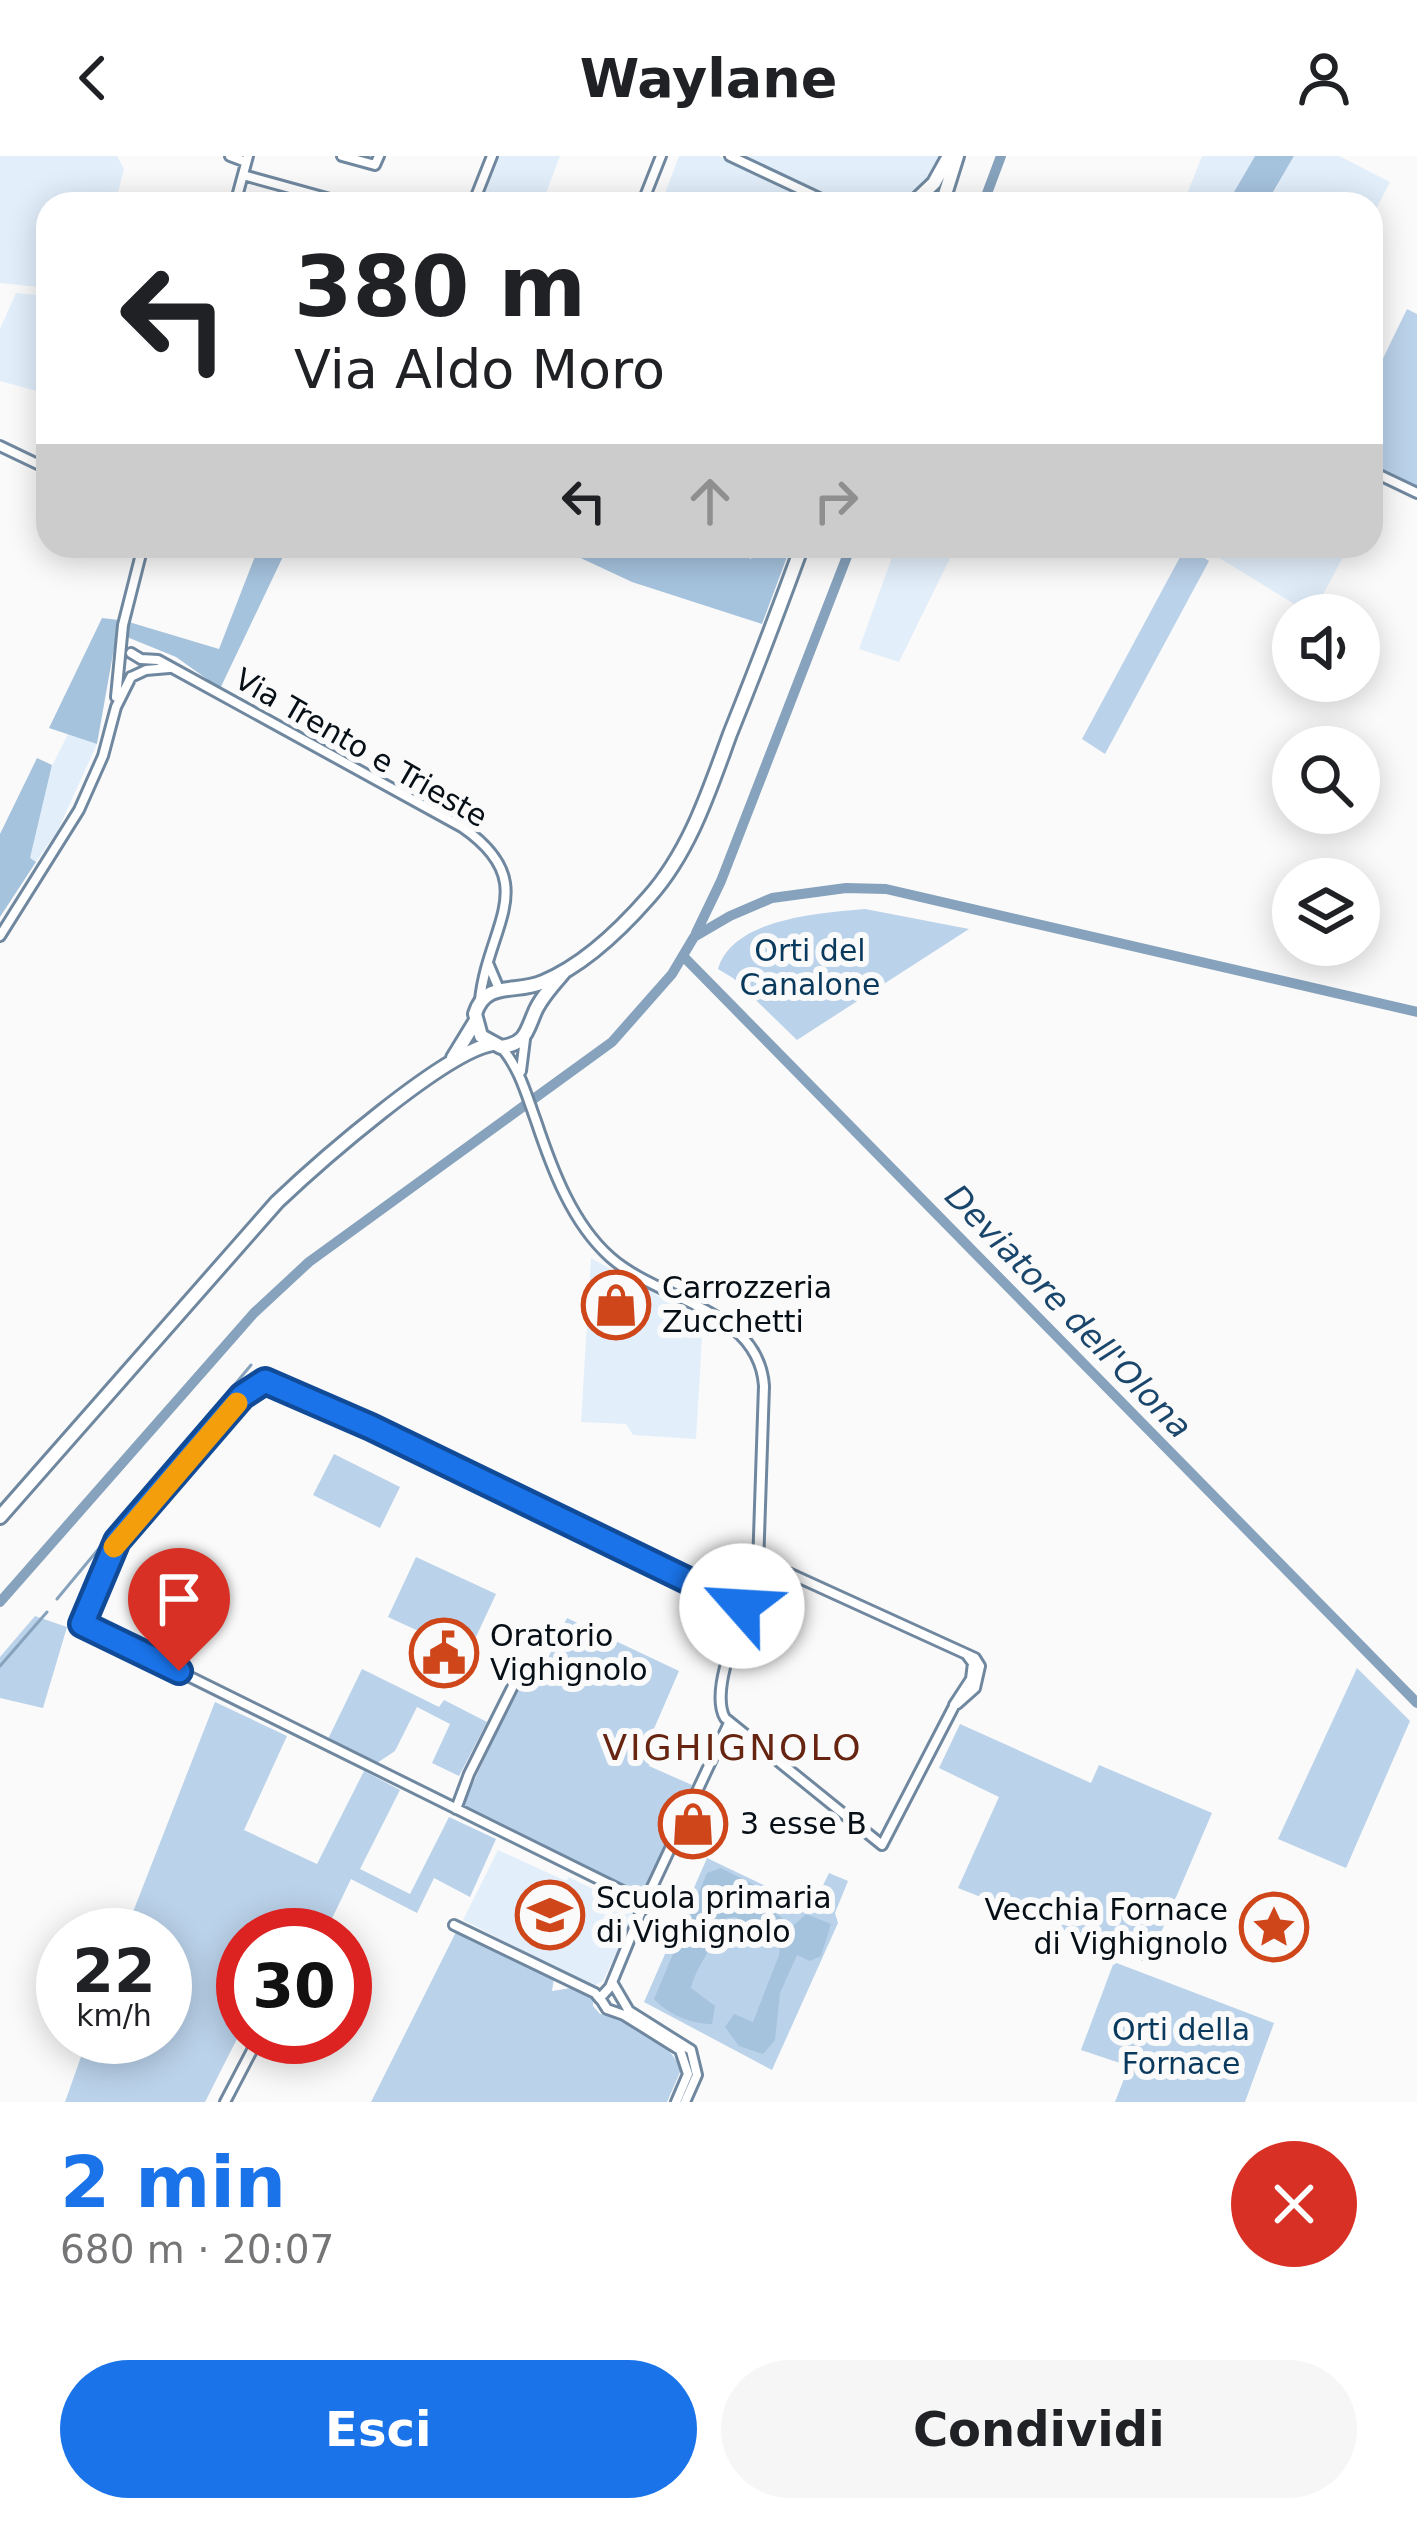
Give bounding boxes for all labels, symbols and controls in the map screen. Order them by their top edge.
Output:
icon: back [60,45,126,111]
icon: person [1291,45,1357,111]
text: Waylane [580,47,837,110]
text: 380 m [294,238,586,336]
icon: left [96,240,252,396]
text: Via Aldo Moro [294,338,665,401]
icon: left [551,468,617,534]
icon: ahead [677,468,743,534]
icon: right [803,468,869,534]
map controls [1272,594,1380,966]
button: sound [1272,594,1380,702]
street label: Via Trento e Trieste [229,661,494,834]
button: search [1272,726,1380,834]
button: layers [1272,858,1380,966]
park label: Orti del Canalone [740,933,880,1002]
water label: Deviatore dell'Olona [937,1176,1200,1446]
shop icon: Carrozzeria Zucchetti [581,1270,651,1340]
place label: Carrozzeria Zucchetti [662,1270,832,1339]
position arrow [679,1543,805,1669]
pin [128,1548,230,1671]
icon: arrive [146,1566,212,1632]
public building icon: Oratorio Vighignolo [409,1618,479,1688]
place label: Oratorio Vighignolo [490,1618,648,1687]
district label: VIGHIGNOLO [602,1727,864,1768]
shop icon: 3 esse B [658,1789,728,1859]
place label: 3 esse B [740,1806,867,1841]
school or university icon: Scuola primaria di Vighignolo [515,1880,585,1950]
place label: Scuola primaria di Vighignolo [596,1880,832,1949]
place label: Vecchia Fornace di Vighignolo [984,1892,1228,1961]
place icon: Vecchia Fornace di Vighignolo [1239,1892,1309,1962]
speed limit sign: 30 [216,1908,372,2064]
text: 22 [72,1936,156,2006]
text: km/h [76,1998,152,2033]
park label: Orti della Fornace [1112,2012,1250,2081]
text: 2 min [60,2140,286,2224]
button: close [1231,2141,1357,2267]
text: 680 m · 20:07 [60,2227,334,2272]
button: Esci [60,2360,697,2498]
button: Condividi [721,2360,1357,2498]

